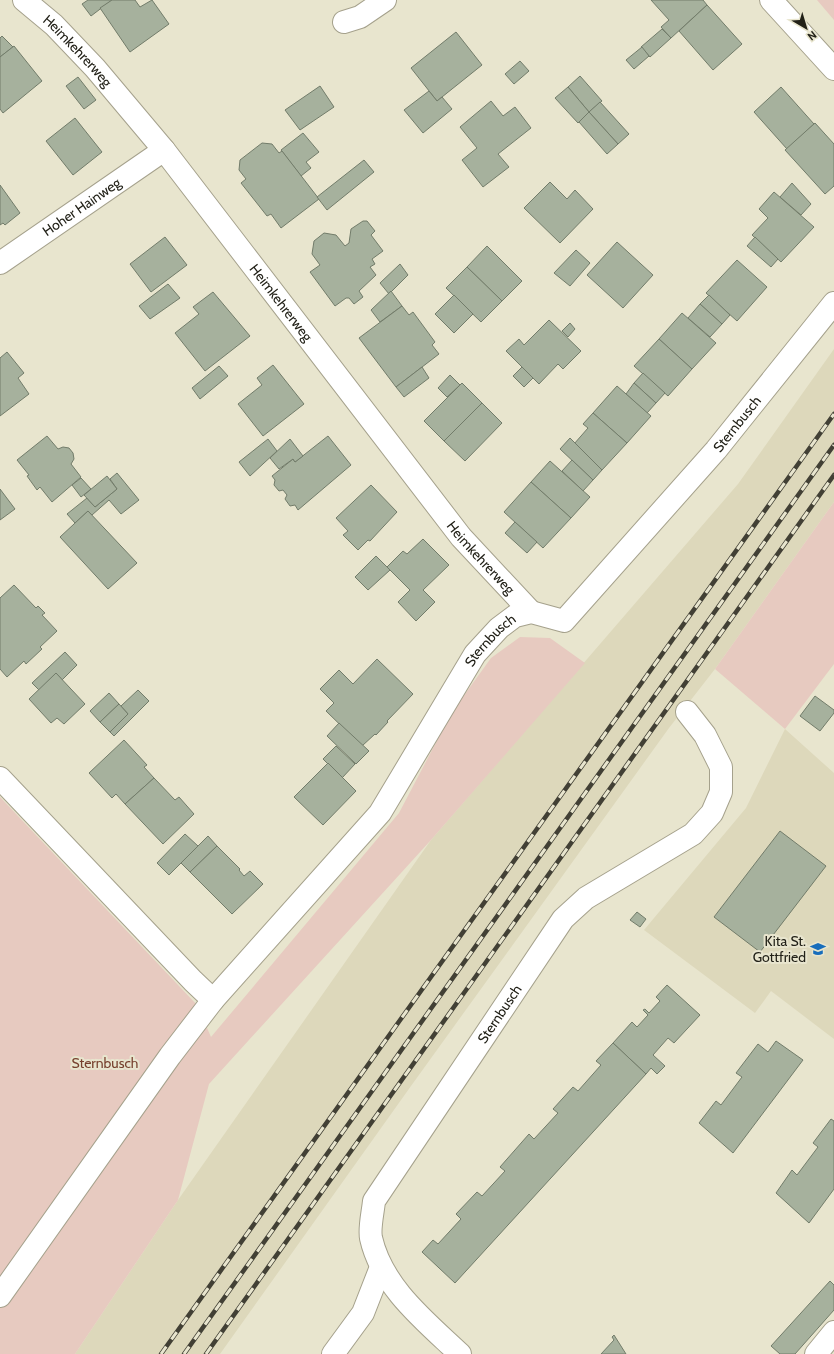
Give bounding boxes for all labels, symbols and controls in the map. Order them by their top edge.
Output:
north arrow [786,8,826,48]
street label: Heimkehrerweg [39,11,117,91]
text: N [805,28,820,44]
street label: Hoher Hainweg [39,173,125,240]
street label: Heimkehrerweg [246,260,317,346]
street label: Sternbusch [709,392,765,456]
street label: Heimkehrerweg [443,517,519,599]
street label: Sternbusch [461,610,519,670]
place label: Kita St. Gottfried [753,932,806,966]
school or university icon: Kita St. Gottfried [809,940,827,958]
street label: Sternbusch [473,981,525,1047]
park label: Sternbusch [72,1054,138,1072]

